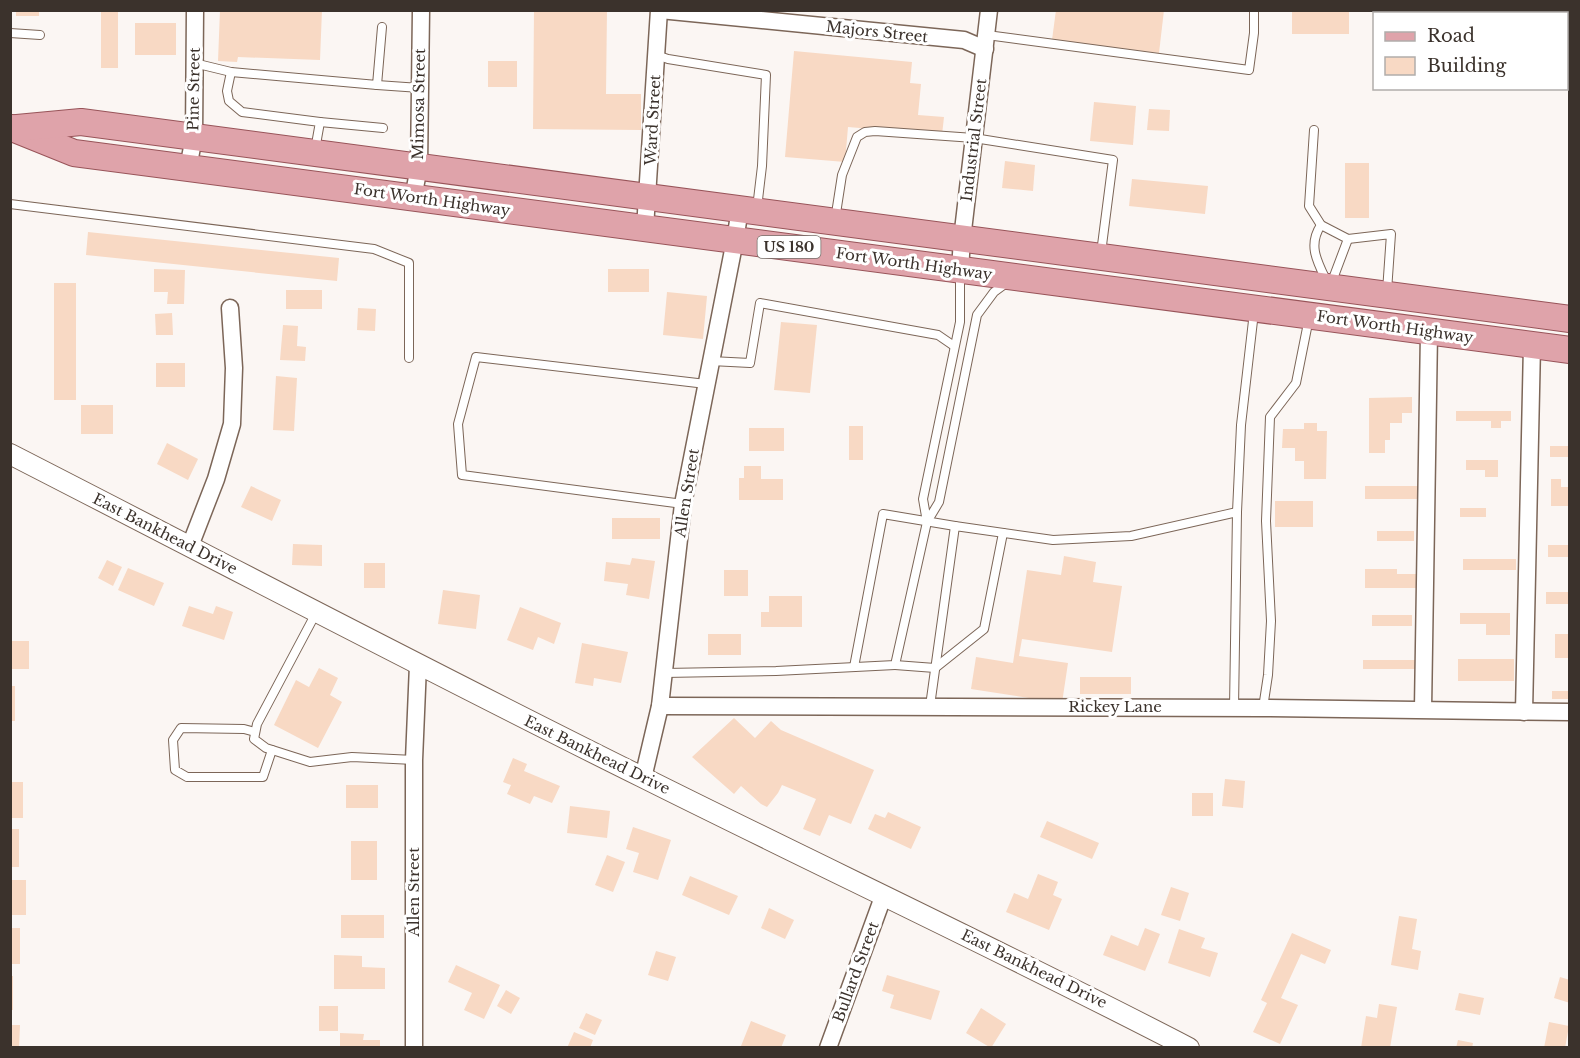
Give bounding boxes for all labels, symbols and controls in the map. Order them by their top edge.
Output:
legend [1373,12,1568,90]
street label: Majors Street [825,17,929,46]
text: Road [1427,25,1475,47]
street label: Pine Street [183,47,204,131]
street label: Mimosa Street [408,48,429,160]
text: Building [1427,55,1506,77]
street label: Ward Street [641,74,664,167]
street label: Industrial Street [957,77,991,203]
street label: Fort Worth Highway [353,179,512,220]
road number: US 180 [758,236,820,258]
street label: Fort Worth Highway [835,243,994,284]
street label: Fort Worth Highway [1316,306,1475,347]
street label: Allen Street [670,447,703,540]
street label: East Bankhead Drive [90,489,241,578]
street label: Rickey Lane [1068,697,1162,716]
street label: East Bankhead Drive [521,711,673,798]
street label: Allen Street [404,847,423,938]
street label: Bullard Street [828,918,883,1025]
street label: East Bankhead Drive [958,925,1110,1012]

